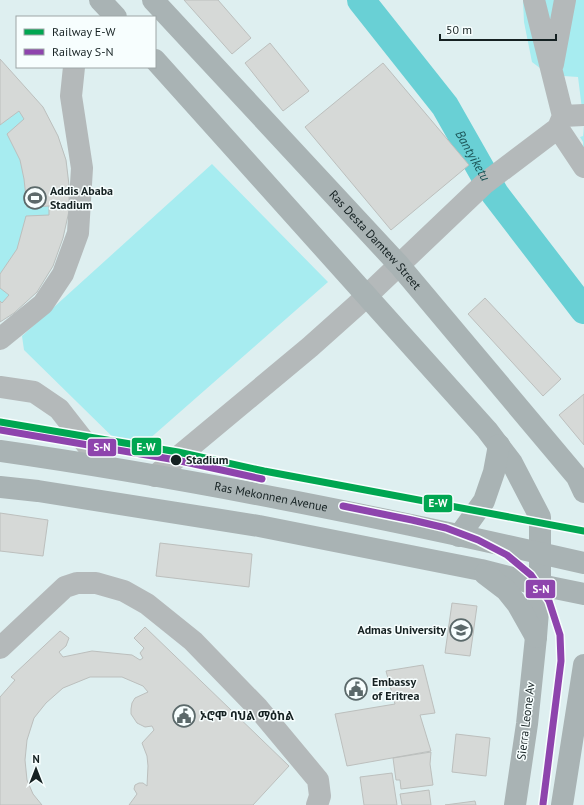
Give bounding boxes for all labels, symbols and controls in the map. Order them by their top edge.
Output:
legend [16,16,156,68]
scale bar [440,16,556,42]
text: 50 m [446,22,472,37]
text: Railway E-W [52,24,116,39]
text: Railway S-N [52,44,114,59]
water label: Bantyiketu [451,127,494,184]
place label: Addis Ababa Stadium [50,183,113,212]
sports icon: Addis Ababa Stadium [22,185,48,211]
street label: Ras Desta Damtew Street [326,187,425,293]
line badge: E-W [131,437,162,456]
line badge: S-N [87,438,117,457]
text: S-N [93,440,111,454]
text: E-W [137,440,156,454]
place label: Stadium [186,452,229,467]
marker: Stadium [169,453,183,467]
street label: Ras Mekonnen Avenue [213,478,329,515]
line badge: E-W [423,494,453,513]
text: E-W [429,496,448,510]
line badge: S-N [525,579,556,599]
text: S-N [532,582,550,596]
school or university icon: Admas University [448,617,474,643]
place label: Admas University [357,622,446,637]
place label: Embassy of Eritrea [372,674,419,703]
public building icon: Embassy of Eritrea [343,676,369,702]
street label: Sierra Leone Av [513,681,538,761]
public building icon: ኦሮሞ ባህል ማዕከል [171,703,197,729]
place label: ኦሮሞ ባህል ማዕከል [200,708,294,723]
north arrow [16,749,56,789]
text: N [32,752,40,766]

